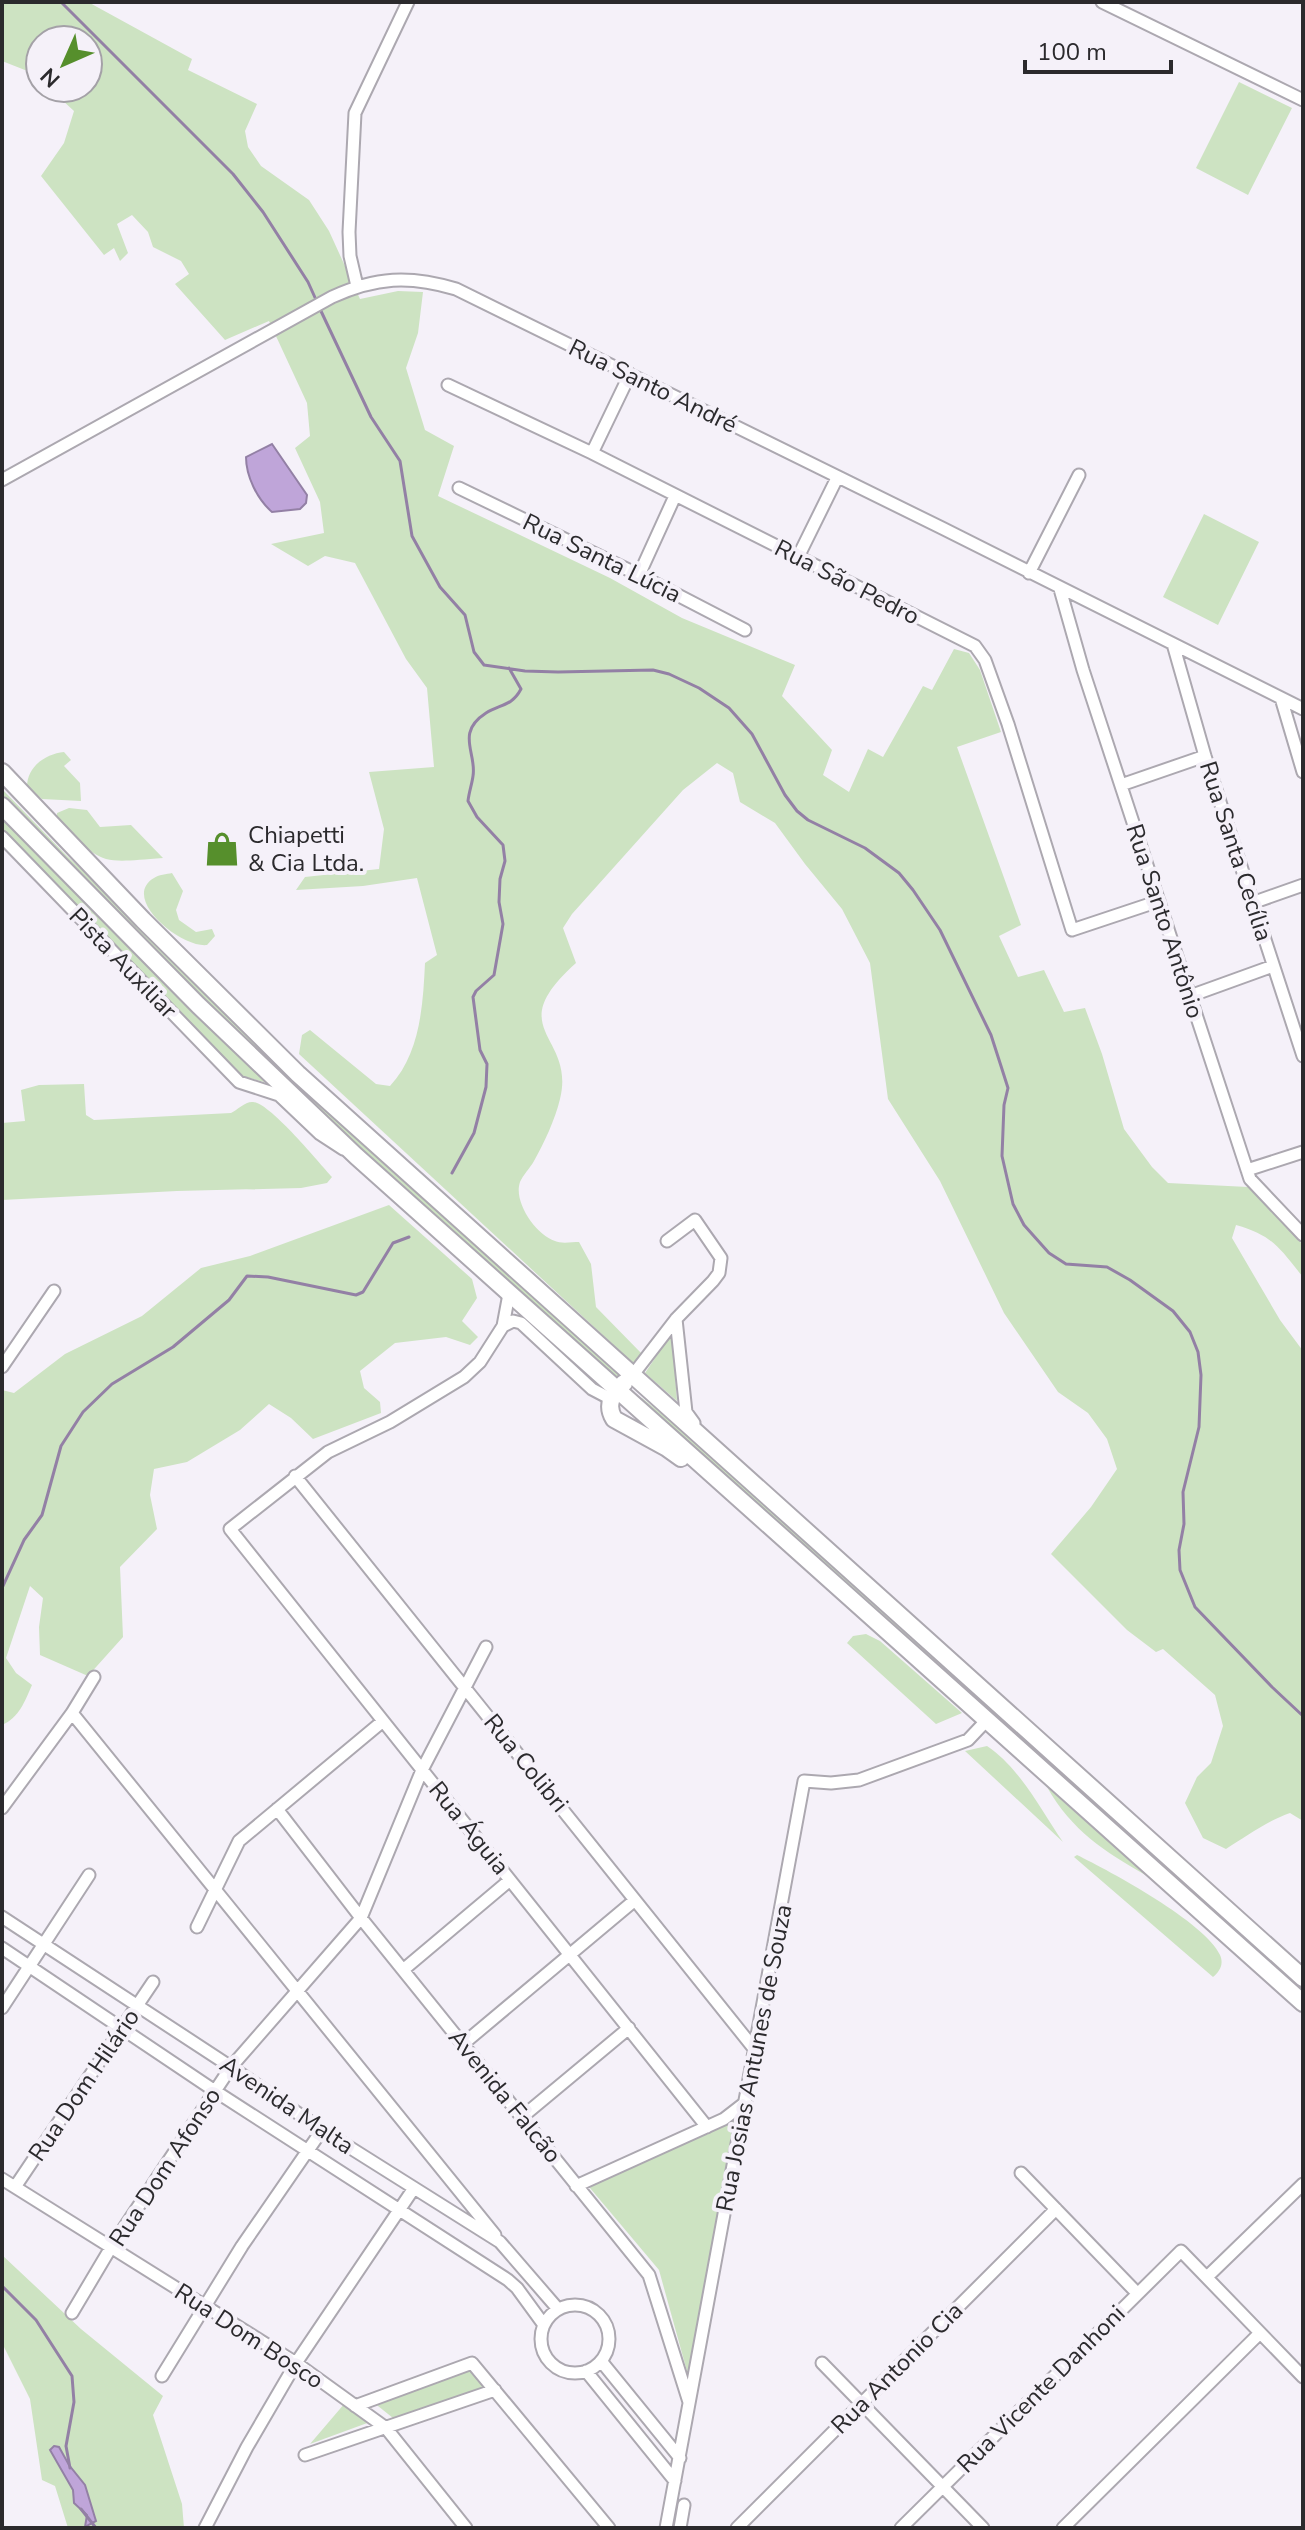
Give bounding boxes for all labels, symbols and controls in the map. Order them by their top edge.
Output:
north arrow [24,24,104,104]
scale bar [1025,24,1171,74]
text: 100 m [1037,36,1107,68]
text: N [34,61,67,94]
street label: Rua Santo André [563,331,743,441]
street label: Rua Santa Lúcia [517,506,687,610]
street label: Rua São Pedro [769,532,925,632]
street label: Rua Santa Cecília [1192,757,1280,945]
place label: Chiapetti & Cia Ltda. [248,819,364,879]
street label: Rua Santo Antônio [1118,820,1212,1022]
shop icon: Chiapetti & Cia Ltda. [203,830,241,868]
street label: Pista Auxiliar [62,901,184,1026]
street label: Rua Colibri [476,1707,576,1819]
street label: Rua Águia [421,1775,517,1881]
street label: Rua Josias Antunes de Souza [708,1902,800,2214]
street label: Rua Dom Hilário [21,2003,147,2167]
street label: Avenida Falcão [441,2022,569,2170]
street label: Avenida Malta [214,2048,360,2162]
street label: Rua Dom Afonso [102,2081,228,2253]
street label: Rua Dom Bosco [168,2276,330,2396]
street label: Rua Antonio Cia [824,2295,970,2441]
street label: Rua Vicente Danhoni [950,2298,1132,2480]

